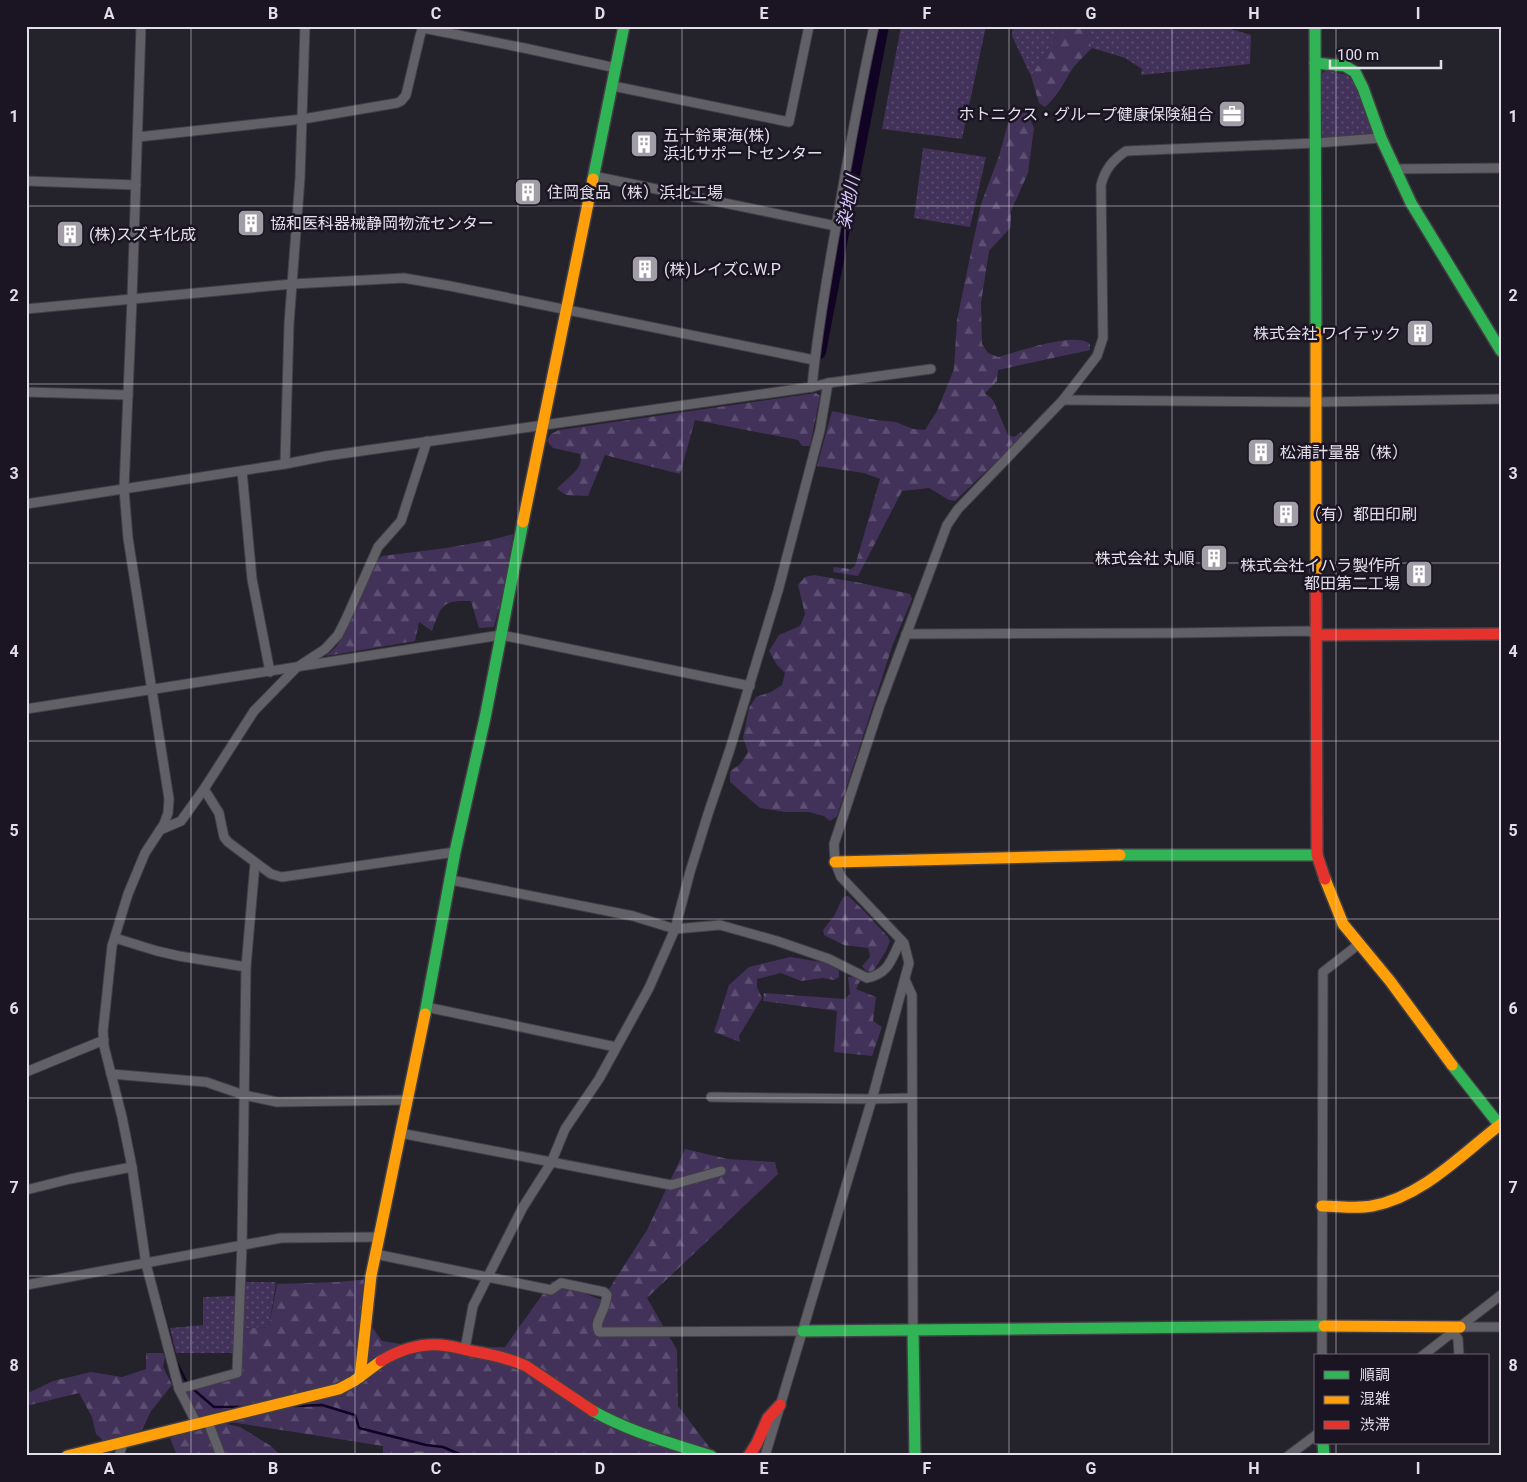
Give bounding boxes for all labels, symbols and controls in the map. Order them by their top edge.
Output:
text: A [104,4,115,23]
text: B [268,4,278,23]
text: C [431,4,441,23]
text: D [595,4,605,23]
text: E [760,4,769,23]
text: F [923,4,932,23]
text: G [1086,4,1097,23]
text: H [1248,4,1260,23]
text: I [1416,4,1420,23]
scale bar [1330,38,1441,70]
text: 100 m [1337,46,1379,64]
office icon: ホトニクス・グループ健康保険組合 [1217,99,1247,129]
place label: ホトニクス・グループ健康保険組合 [958,105,1213,124]
text: 1 [9,107,19,126]
text: 1 [1508,107,1518,126]
place label: 五十鈴東海(株) 浜北サポートセンター [663,126,823,163]
building icon: 五十鈴東海(株) 浜北サポートセンター [629,129,659,159]
water label: 染地川 [833,172,864,231]
building icon: 住岡食品（株）浜北工場 [513,177,543,207]
place label: 住岡食品（株）浜北工場 [547,183,723,202]
building icon: 協和医科器械静岡物流センター [236,208,266,238]
place label: 協和医科器械静岡物流センター [270,214,494,233]
building icon: (株)スズキ化成 [55,219,85,249]
place label: (株)スズキ化成 [89,225,196,244]
building icon: (株)レイズC.W.P [630,254,660,284]
place label: (株)レイズC.W.P [664,260,781,279]
text: 2 [9,286,19,305]
text: 2 [1508,286,1518,305]
building icon: 株式会社 ワイテック [1405,318,1435,348]
place label: 株式会社 ワイテック [1253,324,1401,343]
building icon: 松浦計量器（株） [1246,437,1276,467]
place label: 松浦計量器（株） [1280,443,1408,462]
text: 3 [9,464,19,483]
text: 3 [1508,464,1518,483]
building icon: （有）都田印刷 [1271,499,1301,529]
place label: （有）都田印刷 [1305,505,1417,524]
building icon: 株式会社 丸順 [1199,543,1229,573]
place label: 株式会社 丸順 [1095,549,1195,568]
place label: 株式会社イハラ製作所 都田第二工場 [1240,556,1400,593]
building icon: 株式会社イハラ製作所 都田第二工場 [1404,559,1434,589]
text: 4 [9,642,19,661]
text: 4 [1508,642,1518,661]
text: 5 [9,821,19,840]
text: 5 [1508,821,1518,840]
text: 6 [9,999,19,1018]
text: 6 [1508,999,1518,1018]
text: 7 [9,1178,19,1197]
text: 7 [1508,1178,1518,1197]
legend [1314,1354,1490,1444]
text: 8 [9,1356,19,1375]
text: 8 [1508,1356,1518,1375]
text: 順調 [1360,1366,1390,1384]
text: 混雑 [1360,1390,1390,1408]
text: 渋滞 [1360,1416,1390,1434]
text: A [104,1459,115,1478]
text: B [268,1459,278,1478]
text: C [431,1459,441,1478]
text: D [595,1459,605,1478]
text: E [760,1459,769,1478]
text: F [923,1459,932,1478]
text: G [1086,1459,1097,1478]
text: H [1248,1459,1260,1478]
text: I [1416,1459,1420,1478]

